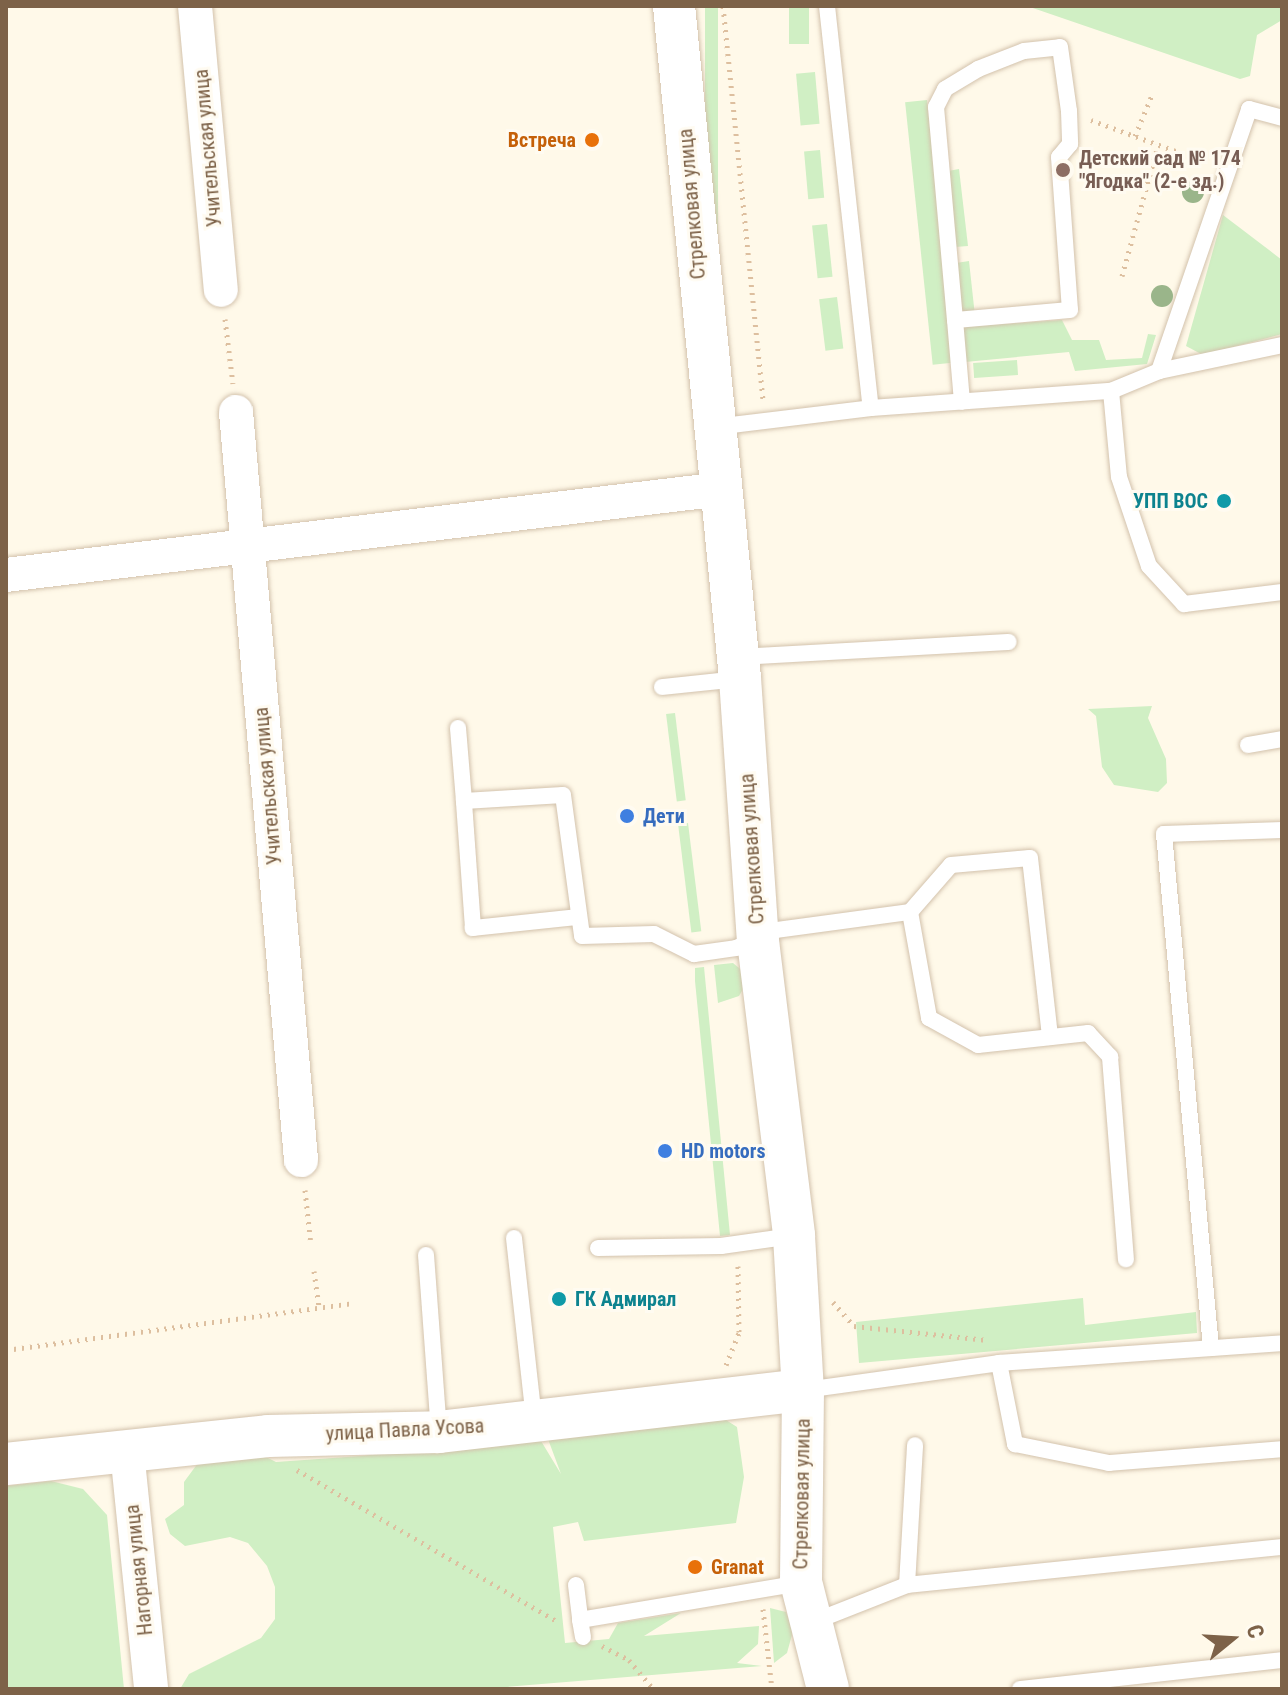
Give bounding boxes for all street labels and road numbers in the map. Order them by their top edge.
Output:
street label: Учительская улица [189,68,227,228]
street label: Стрелковая улица [673,128,711,280]
street label: Учительская улица [249,706,287,866]
street label: Стрелковая улица [735,773,769,925]
street label: улица Павла Усова [325,1414,485,1446]
street label: Стрелковая улица [789,1418,815,1570]
street label: Нагорная улица [120,1503,158,1637]

